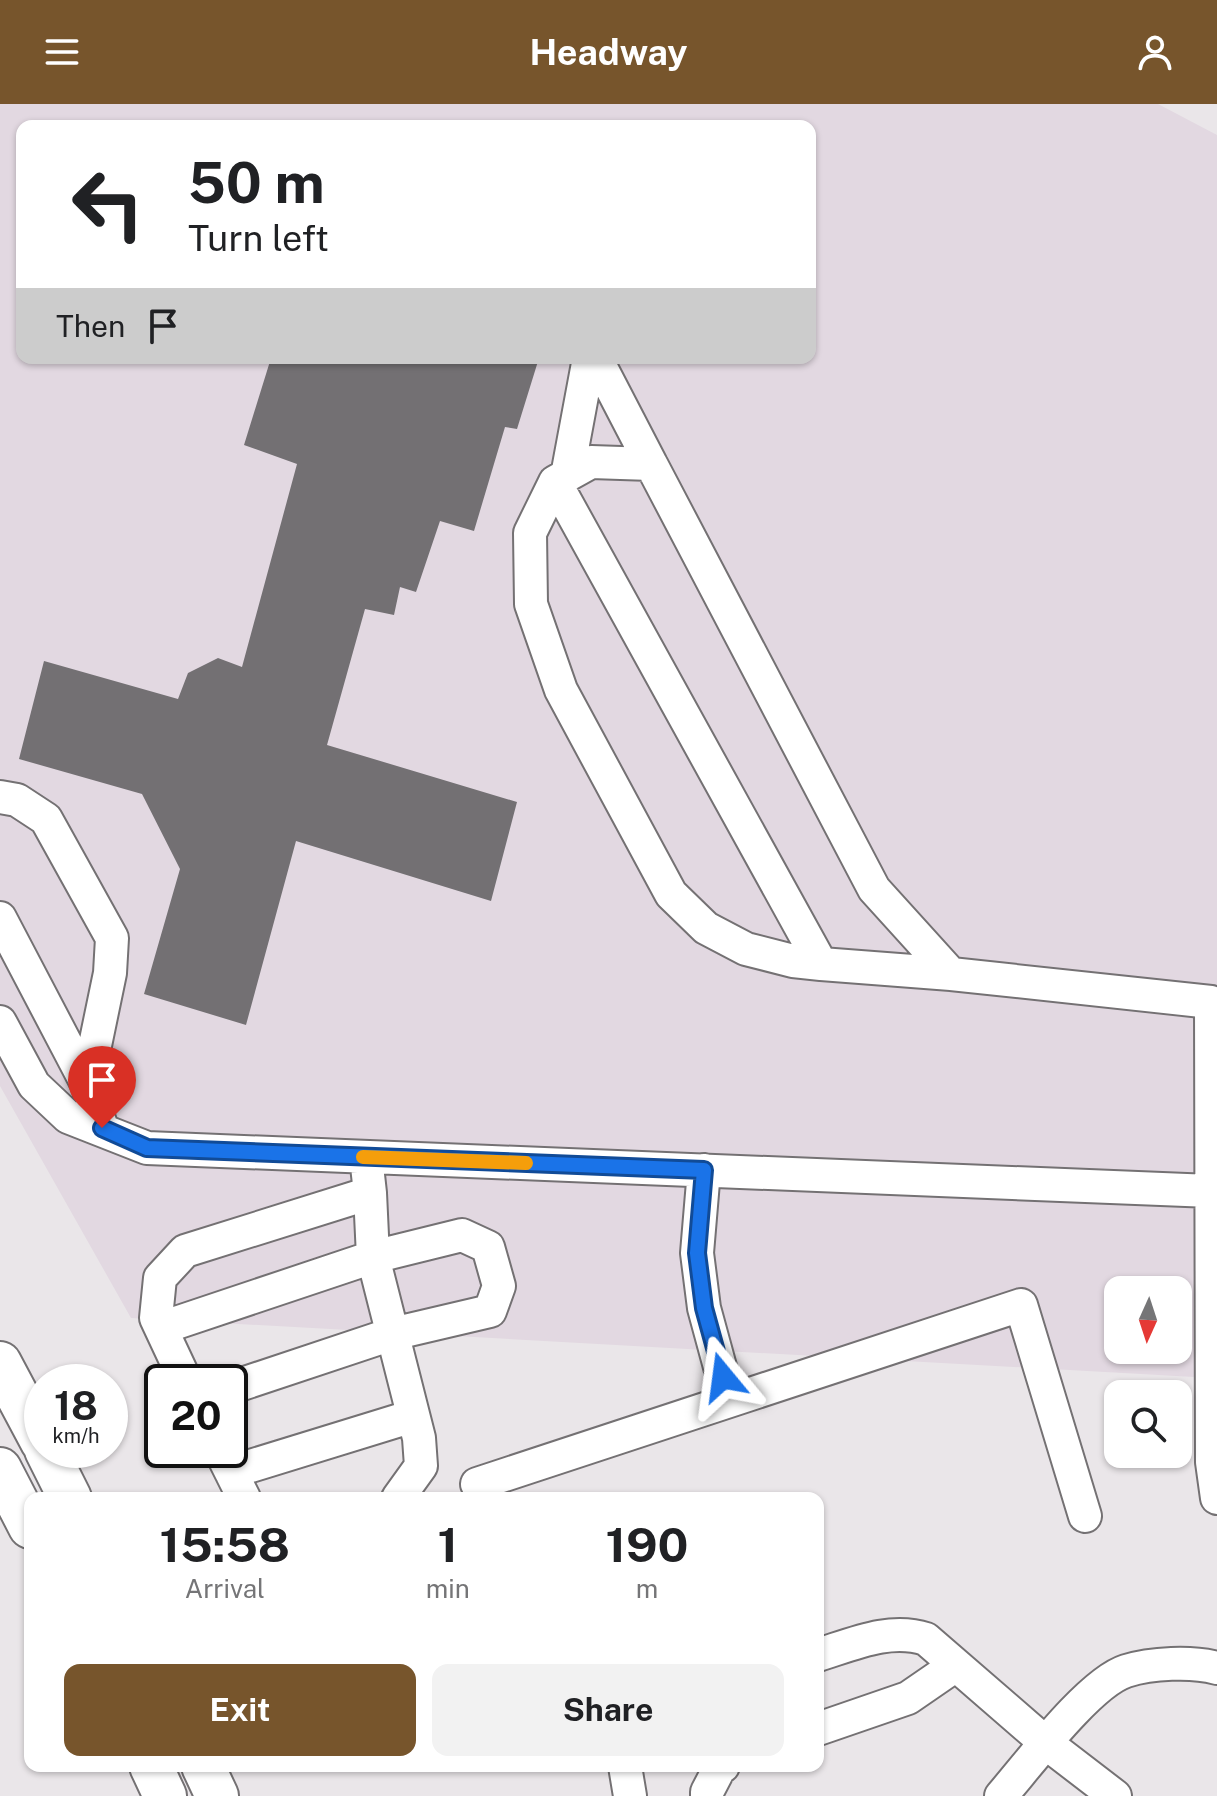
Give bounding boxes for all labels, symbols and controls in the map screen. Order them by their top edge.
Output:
icon: menu [40,30,84,74]
icon: person [1133,30,1177,74]
text: Headway [530,31,687,73]
text: 50 m [188,150,325,216]
icon: left [56,152,160,256]
text: Turn left [188,217,329,259]
icon: arrive [141,304,185,348]
text: Then [56,308,125,344]
pin [68,1046,136,1128]
icon: arrive [80,1058,124,1102]
north arrow [1104,1276,1192,1364]
map controls [1104,1276,1192,1468]
position arrow [681,1335,765,1419]
speed limit sign: 20 [144,1364,248,1468]
button: search [1104,1380,1192,1468]
text: 18 [54,1382,98,1429]
text: km/h [52,1424,100,1448]
text: 15:58 [160,1516,290,1573]
text: 1 [437,1516,458,1573]
text: 190 [605,1516,688,1573]
text: Arrival [185,1573,265,1604]
text: min [426,1573,470,1604]
text: m [636,1573,658,1604]
button: Exit [64,1664,416,1756]
button: Share [432,1664,784,1756]

